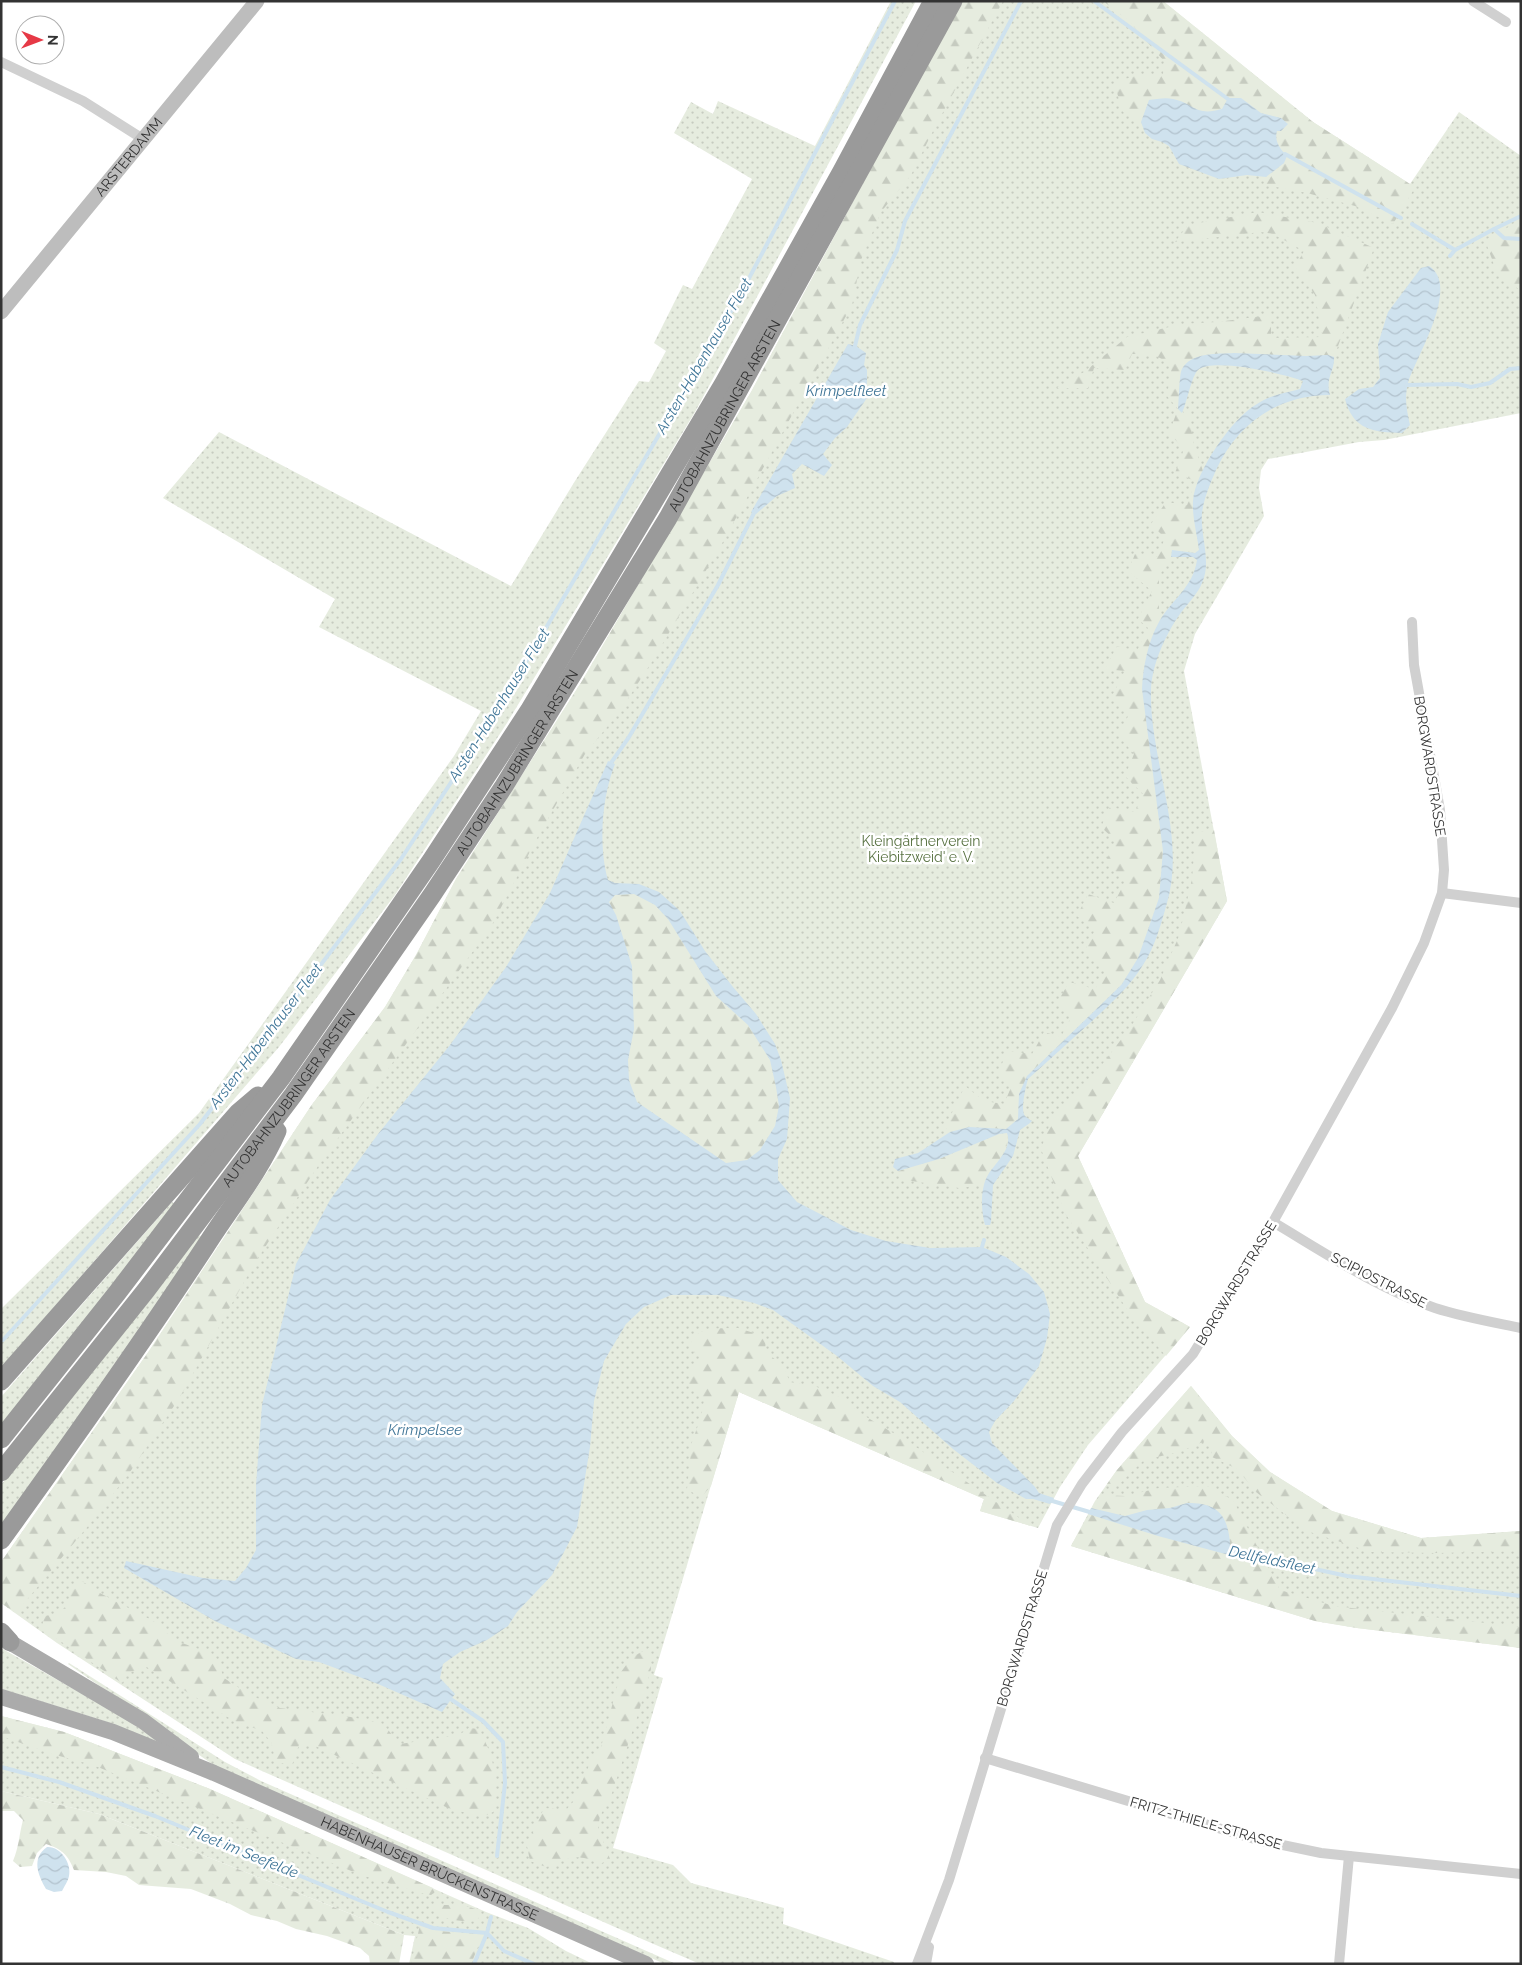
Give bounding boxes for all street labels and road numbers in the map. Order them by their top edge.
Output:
street label: ARSTERDAMM [92,114,166,199]
street label: AUTOBAHNZUBRINGER ARSTEN [665,317,784,514]
street label: AUTOBAHNZUBRINGER ARSTEN [453,667,581,858]
street label: BORGWARDSTRASSE [1411,695,1449,837]
street label: AUTOBAHNZUBRINGER ARSTEN [219,1006,358,1190]
street label: BORGWARDSTRASSE [1193,1218,1279,1348]
street label: SCIPIOSTRASSE [1328,1249,1430,1311]
street label: BORGWARDSTRASSE [994,1568,1050,1708]
street label: FRITZ-THIELE-STRASSE [1128,1794,1284,1852]
street label: HABENHAUSER BRÜCKENSTRASSE [318,1813,541,1923]

